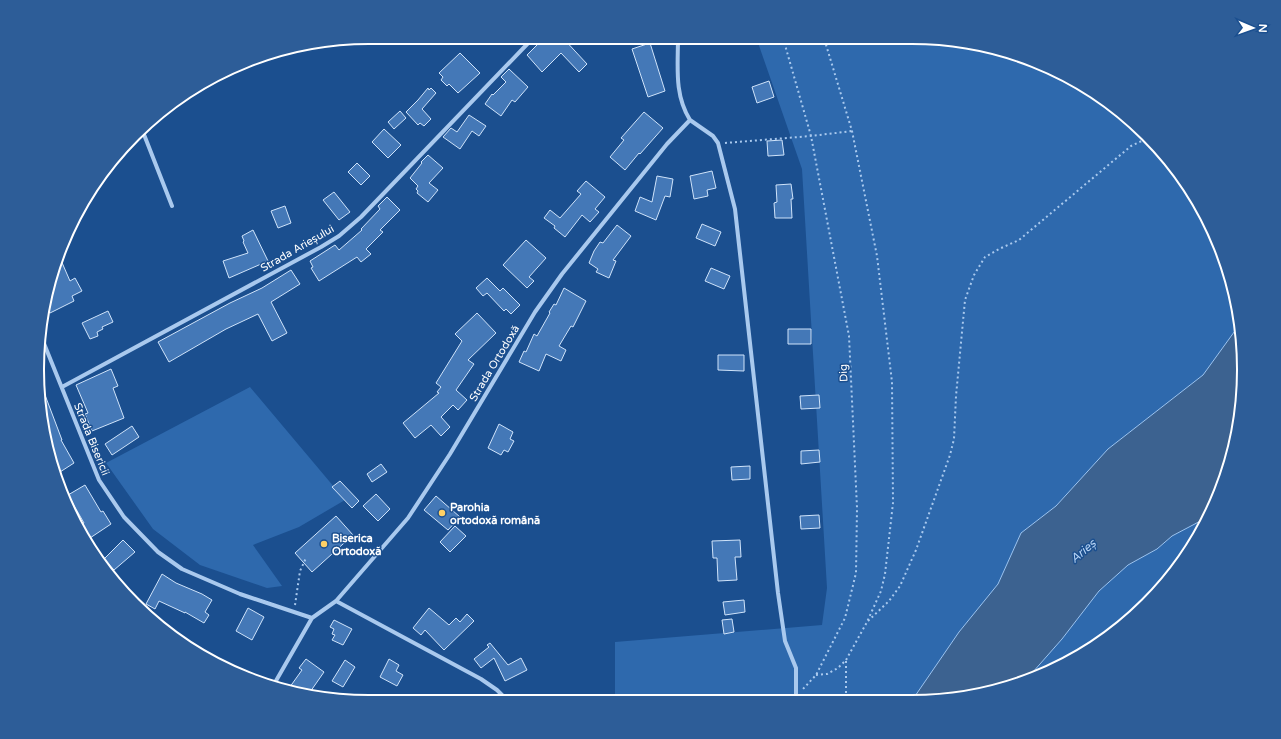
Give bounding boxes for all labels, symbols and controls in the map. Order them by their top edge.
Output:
north arrow [1233,8,1273,48]
text: N [1256,24,1269,33]
street label: Strada Arieșului [258,222,336,275]
street label: Strada Ortodoxă [467,323,522,404]
street label: Dig [837,364,850,382]
street label: Strada Bisericii [71,401,112,477]
place label: Parohia ortodoxă română [450,501,540,527]
marker: Parohia ortodoxă română [437,508,447,518]
place label: Biserica Ortodoxă [332,532,381,558]
water label: Arieș [1067,536,1100,566]
marker: Biserica Ortodoxă [319,539,329,549]

